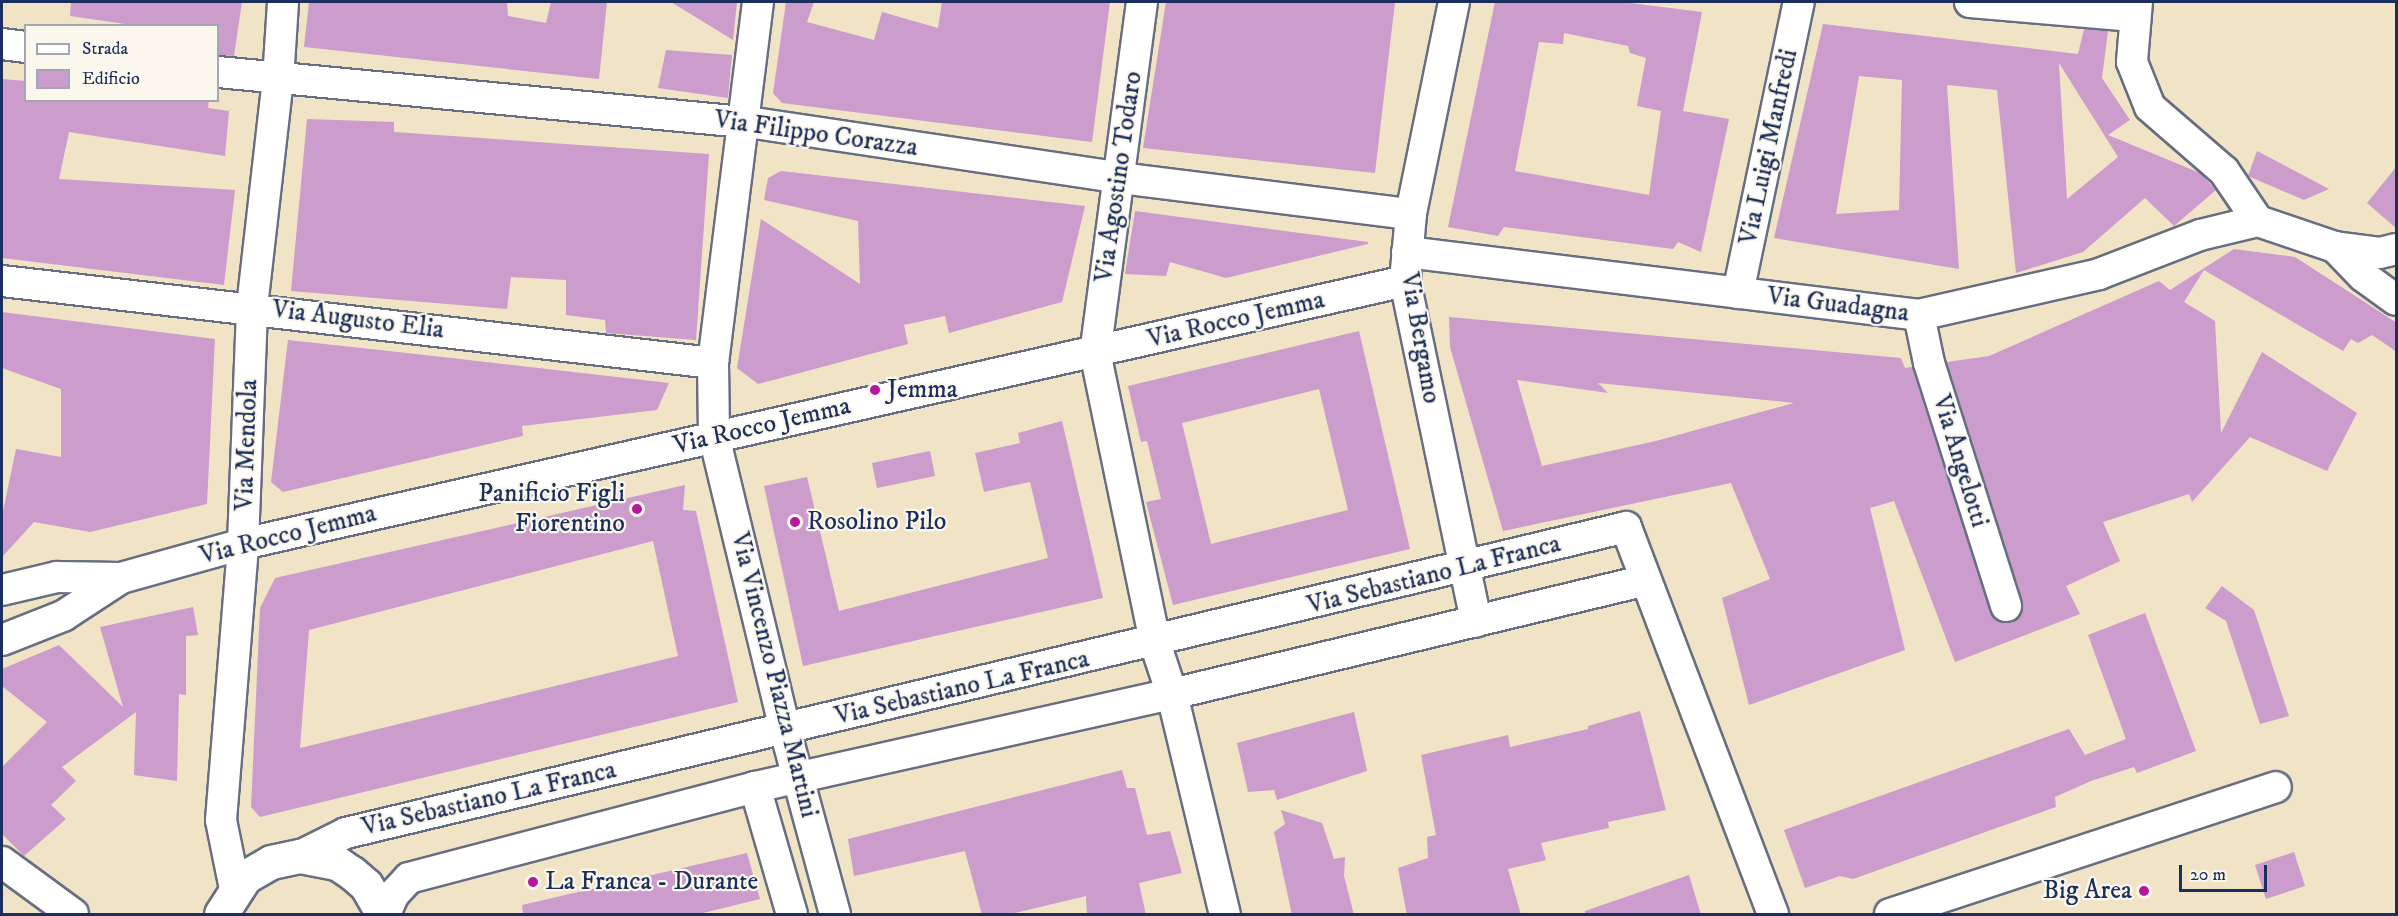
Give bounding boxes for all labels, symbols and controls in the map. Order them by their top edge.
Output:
legend [24,24,219,102]
text: Strada [82,38,128,60]
street label: Via Luigi Manfredi [1733,46,1805,248]
text: Edificio [82,68,140,90]
street label: Via Agostino Todaro [1089,69,1149,285]
street label: Via Filippo Corazza [712,104,920,164]
street label: Via Bergamo [1393,270,1447,406]
street label: Via Guadagna [1765,281,1911,329]
street label: Via Rocco Jemma [1144,284,1328,356]
street label: Via Augusto Elia [270,294,446,346]
place label: Jemma [887,374,958,406]
street label: Via Mendola [229,379,265,511]
marker: Jemma [868,383,882,397]
street label: Via Rocco Jemma [670,390,854,462]
street label: Via Angelotti [1925,391,1995,531]
place label: Panificio Figli Fiorentino [478,478,625,540]
street label: Via Rocco Jemma [197,498,379,572]
marker: Panificio Figli Fiorentino [630,502,644,516]
place label: Rosolino Pilo [807,506,946,538]
marker: Rosolino Pilo [788,515,802,529]
street label: Via Sebastiano La Franca [1304,528,1564,622]
street label: Via Vincenzo Piazza Martini [723,529,825,821]
street label: Via Sebastiano La Franca [832,644,1092,732]
street label: Via Sebastiano La Franca [359,755,619,843]
scale bar [2182,853,2270,891]
text: 20 m [2190,864,2226,886]
place label: La Franca - Durante [545,866,758,898]
marker: La Franca - Durante [526,875,540,889]
place label: Big Area [2043,875,2132,907]
marker: Big Area [2137,884,2151,898]

